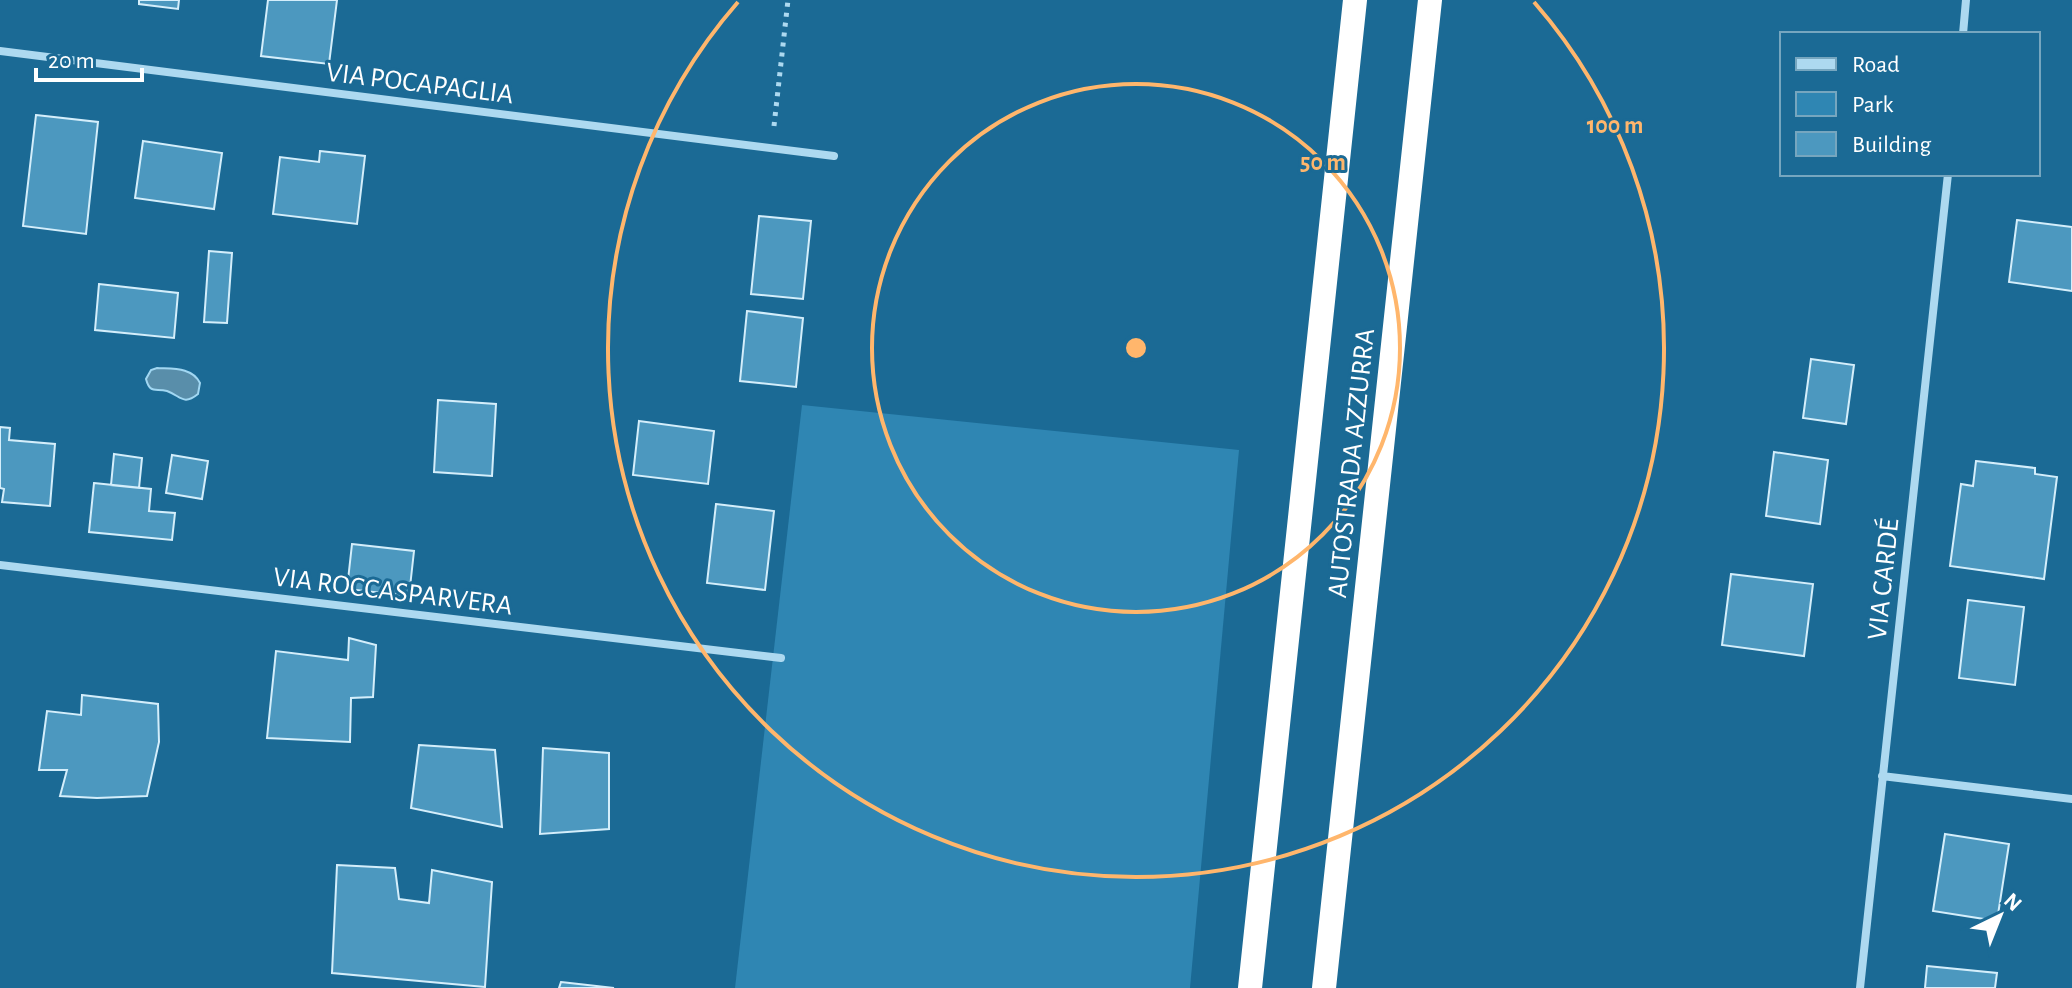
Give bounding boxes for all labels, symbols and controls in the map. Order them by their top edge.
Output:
scale bar [36,32,142,82]
legend [1780,32,2040,176]
text: 20 m [48,49,95,73]
text: Road [1852,53,1900,77]
street label: VIA POCAPAGLIA [325,59,515,109]
text: Park [1852,93,1893,117]
text: 100 m [1587,114,1643,138]
text: Building [1852,133,1931,157]
text: 50 m [1300,151,1346,175]
street label: AUTOSTRADA AZZURRA [1324,327,1380,599]
centre of rings [1122,334,1150,362]
street label: VIA CARDÉ [1861,517,1904,641]
street label: VIA ROCCASPARVERA [272,563,514,621]
north arrow [1960,876,2040,956]
text: N [2000,889,2026,915]

